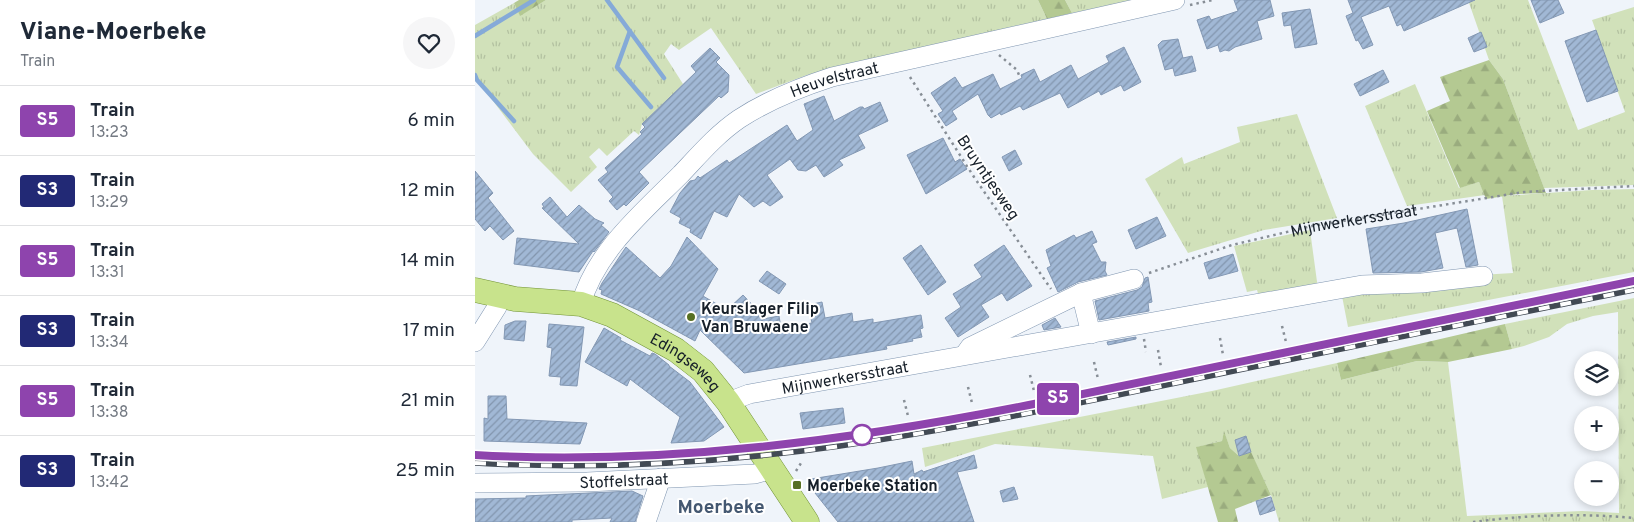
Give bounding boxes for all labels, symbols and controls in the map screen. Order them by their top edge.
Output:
button: heart [403,17,455,69]
text: Viane-Moerbeke [20,18,207,48]
text: Train [20,52,55,72]
street label: Heuvelstraat [788,59,881,103]
text: Train [90,99,135,123]
text: S5 [36,109,59,132]
text: 6 min [408,109,455,133]
text: 13:23 [90,123,129,143]
street label: Bruyntjesweg [952,132,1023,224]
text: Train [90,169,135,193]
text: S3 [37,179,58,202]
text: 12 min [400,179,455,203]
text: 13:29 [90,193,129,213]
street label: Mijnwerkersstraat [1289,201,1419,243]
text: Train [90,239,135,263]
text: S5 [36,249,59,272]
text: 14 min [400,249,455,273]
text: 13:31 [90,263,125,283]
place label: Keurslager Filip Van Bruwaene [701,300,819,338]
text: Train [90,309,135,333]
marker: Keurslager Filip Van Bruwaene [685,311,697,323]
text: S3 [37,319,58,342]
text: 17 min [403,319,455,343]
street label: Edingseweg [646,330,724,397]
text: 13:34 [90,333,129,353]
map controls [1574,351,1619,506]
button: layers [1574,351,1619,396]
street label: Mijnwerkersstraat [780,358,910,400]
text: Train [90,379,135,403]
line badge: S5 [1035,383,1081,415]
text: S5 [1047,387,1069,410]
text: S5 [36,389,59,412]
text: 21 min [400,389,455,413]
text: 13:38 [90,403,129,423]
button: + [1574,406,1619,451]
unlabelled marker [851,424,873,446]
text: Train [90,449,135,473]
text: S3 [37,459,58,482]
text: 25 min [395,459,455,483]
button: − [1574,461,1619,506]
street label: Stoffelstraat [579,470,669,494]
text: 13:42 [90,473,129,493]
place label: Moerbeke Station [807,477,938,497]
marker: Moerbeke Station [791,479,803,491]
district label: Moerbeke [677,496,765,520]

